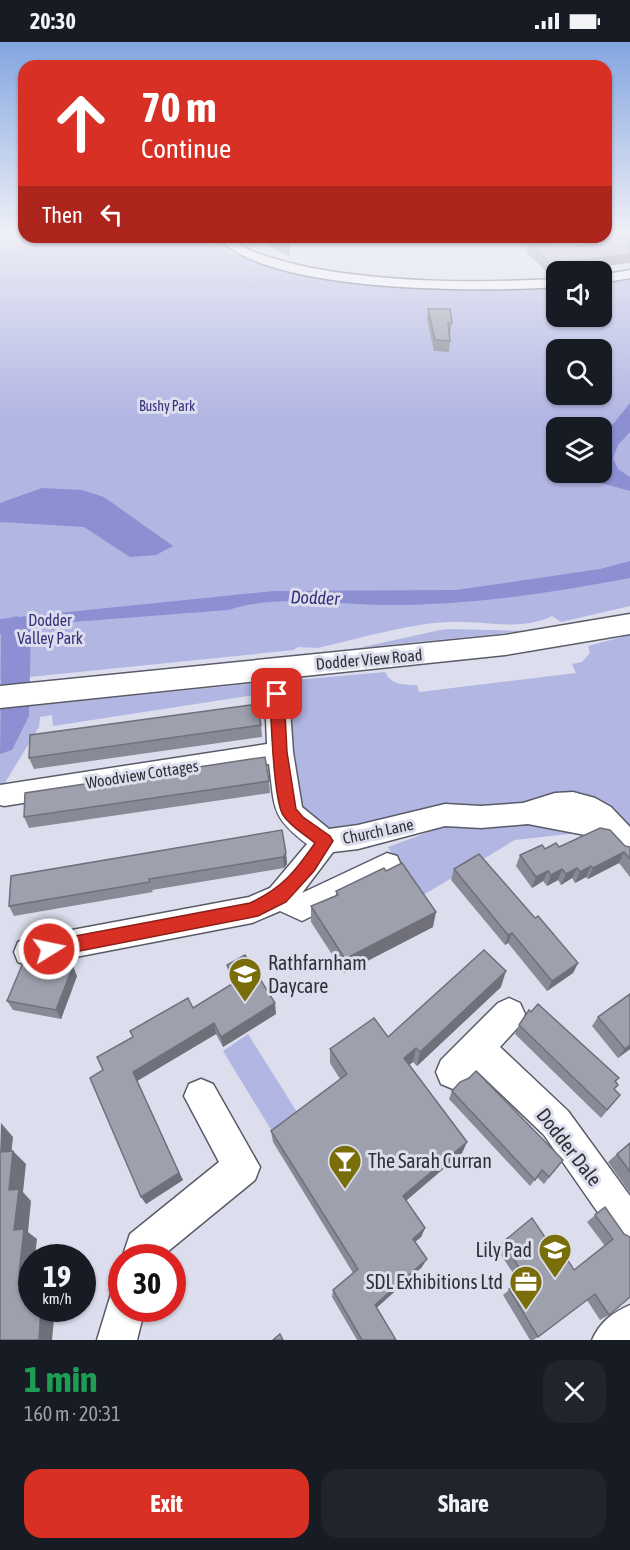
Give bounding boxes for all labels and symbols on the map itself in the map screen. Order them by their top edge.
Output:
park label: Bushy Park [139,398,195,414]
water label: Dodder [290,586,341,609]
park label: Dodder Valley Park [17,611,83,648]
street label: Dodder View Road [315,645,423,673]
pin [251,668,302,719]
street label: Woodview Cottages [84,756,200,793]
street label: Church Lane [341,815,415,847]
position arrow [17,917,81,981]
place label: Rathfarnham Daycare [268,951,367,997]
school or university icon: Rathfarnham Daycare [227,956,263,1003]
street label: Dodder Dale [532,1103,607,1190]
bar icon: The Sarah Curran [327,1143,363,1190]
place label: The Sarah Curran [368,1149,492,1172]
school or university icon: Lily Pad [537,1232,573,1279]
place label: Lily Pad [475,1238,532,1261]
speed limit sign: 30 [108,1244,186,1322]
office icon: SDL Exhibitions Ltd [508,1264,544,1311]
place label: SDL Exhibitions Ltd [366,1270,503,1293]

